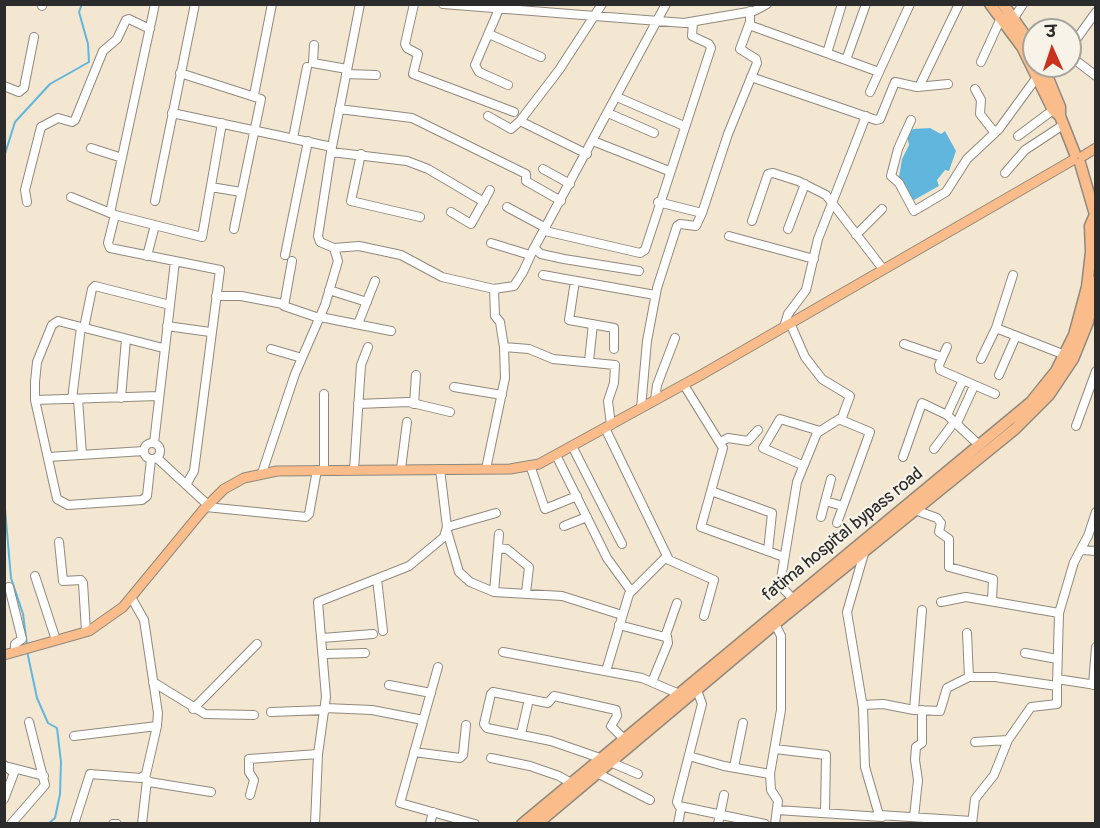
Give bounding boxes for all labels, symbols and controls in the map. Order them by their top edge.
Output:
north arrow [1022,18,1082,78]
text: उ [1045,22,1057,42]
street label: fatima hospital bypass road [758,463,928,607]

